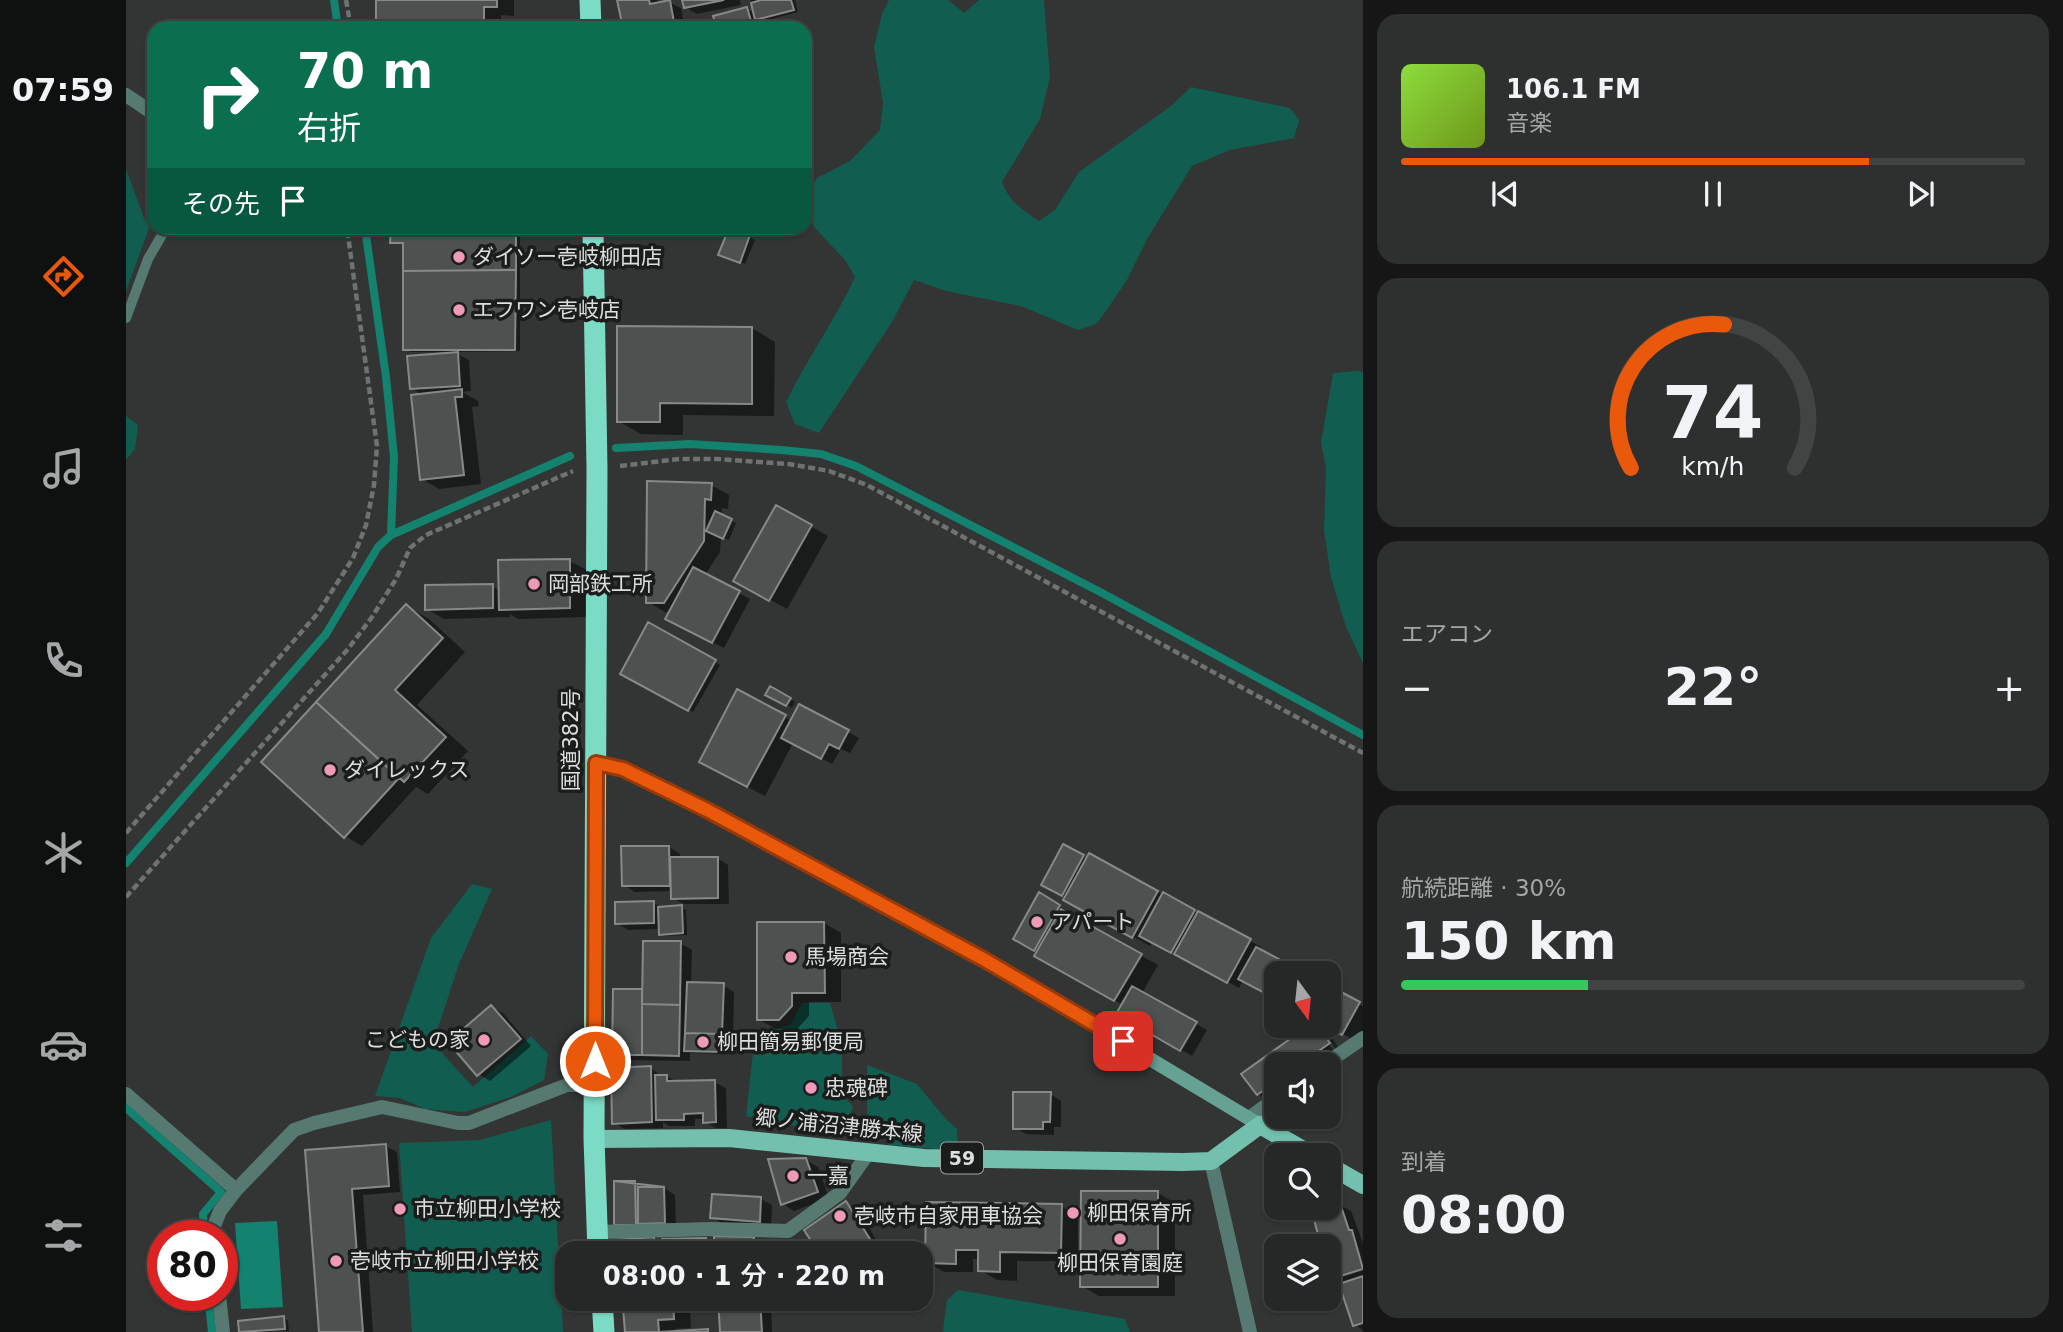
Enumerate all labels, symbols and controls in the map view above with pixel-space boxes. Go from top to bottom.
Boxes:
text: 70 m [297,43,433,100]
icon: right [182,49,273,140]
text: 07:59 [12,71,114,109]
text: 106.1 FM [1506,74,1641,104]
text: 右折 [297,109,361,147]
text: 音楽 [1506,110,1552,136]
icon: previous [1486,175,1524,213]
icon: pause [1694,175,1732,213]
icon: next [1902,175,1940,213]
icon: arrive [274,182,312,220]
text: その先 [182,189,260,219]
place label: ダイソー壱岐柳田店 [473,245,662,269]
marker: ダイソー壱岐柳田店 [451,249,467,265]
icon: directions [39,252,88,301]
place label: エフワン壱岐店 [473,298,620,322]
marker: エフワン壱岐店 [451,302,467,318]
text: 74 [1662,371,1764,456]
icon: music [39,444,88,493]
text: km/h [1681,452,1745,481]
place label: 岡部鉄工所 [548,572,653,596]
marker: 岡部鉄工所 [526,576,542,592]
text: エアコン [1401,621,1493,647]
icon: phone [39,636,88,685]
text: 22° [1664,657,1762,717]
text: − [1401,666,1433,710]
text: + [1993,666,2025,710]
street label: 国道382号 [559,688,583,792]
place label: ダイレックス [344,758,469,782]
marker: ダイレックス [322,762,338,778]
icon: climate [39,828,88,877]
text: 航続距離 · 30% [1401,875,1566,901]
place label: アパート [1051,910,1135,934]
text: 150 km [1401,911,1616,971]
marker: アパート [1029,914,1045,930]
place label: 馬場商会 [805,945,889,969]
marker: 馬場商会 [783,949,799,965]
north arrow [1264,961,1340,1038]
map controls [1264,961,1341,1311]
pin [1093,1011,1153,1071]
icon: car [39,1020,88,1069]
icon: arrive [1104,1022,1142,1060]
position arrow [558,1024,632,1098]
place label: こどもの家 [365,1028,470,1052]
place label: 柳田簡易郵便局 [717,1030,864,1054]
marker: こどもの家 [476,1032,492,1048]
marker: 柳田簡易郵便局 [695,1034,711,1050]
button: sound [1264,1052,1341,1129]
place label: 忠魂碑 [825,1076,888,1100]
marker: 忠魂碑 [803,1080,819,1096]
street label: 郷ノ浦沼津勝本線 [754,1105,924,1147]
road number: 59 [941,1142,983,1174]
button: search [1264,1143,1341,1220]
text: 到着 [1401,1149,1447,1175]
place label: 一嘉 [807,1164,849,1188]
marker: 一嘉 [785,1168,801,1184]
text: 08:00 [1401,1185,1567,1245]
place label: 市立柳田小学校 [414,1197,561,1221]
marker: 市立柳田小学校 [392,1201,408,1217]
place label: 柳田保育所 [1087,1201,1192,1225]
place label: 壱岐市自家用車協会 [854,1204,1043,1228]
marker: 柳田保育所 [1065,1205,1081,1221]
marker: 壱岐市自家用車協会 [832,1208,848,1224]
icon: filters [39,1211,88,1260]
speed limit sign: 80 [147,1220,238,1311]
marker: 柳田保育園庭 [1112,1231,1128,1247]
button: layers [1264,1234,1341,1311]
place label: 壱岐市立柳田小学校 [350,1249,539,1273]
place label: 柳田保育園庭 [1057,1251,1183,1275]
marker: 壱岐市立柳田小学校 [328,1253,344,1269]
text: 08:00 · 1 分 · 220 m [603,1261,885,1291]

